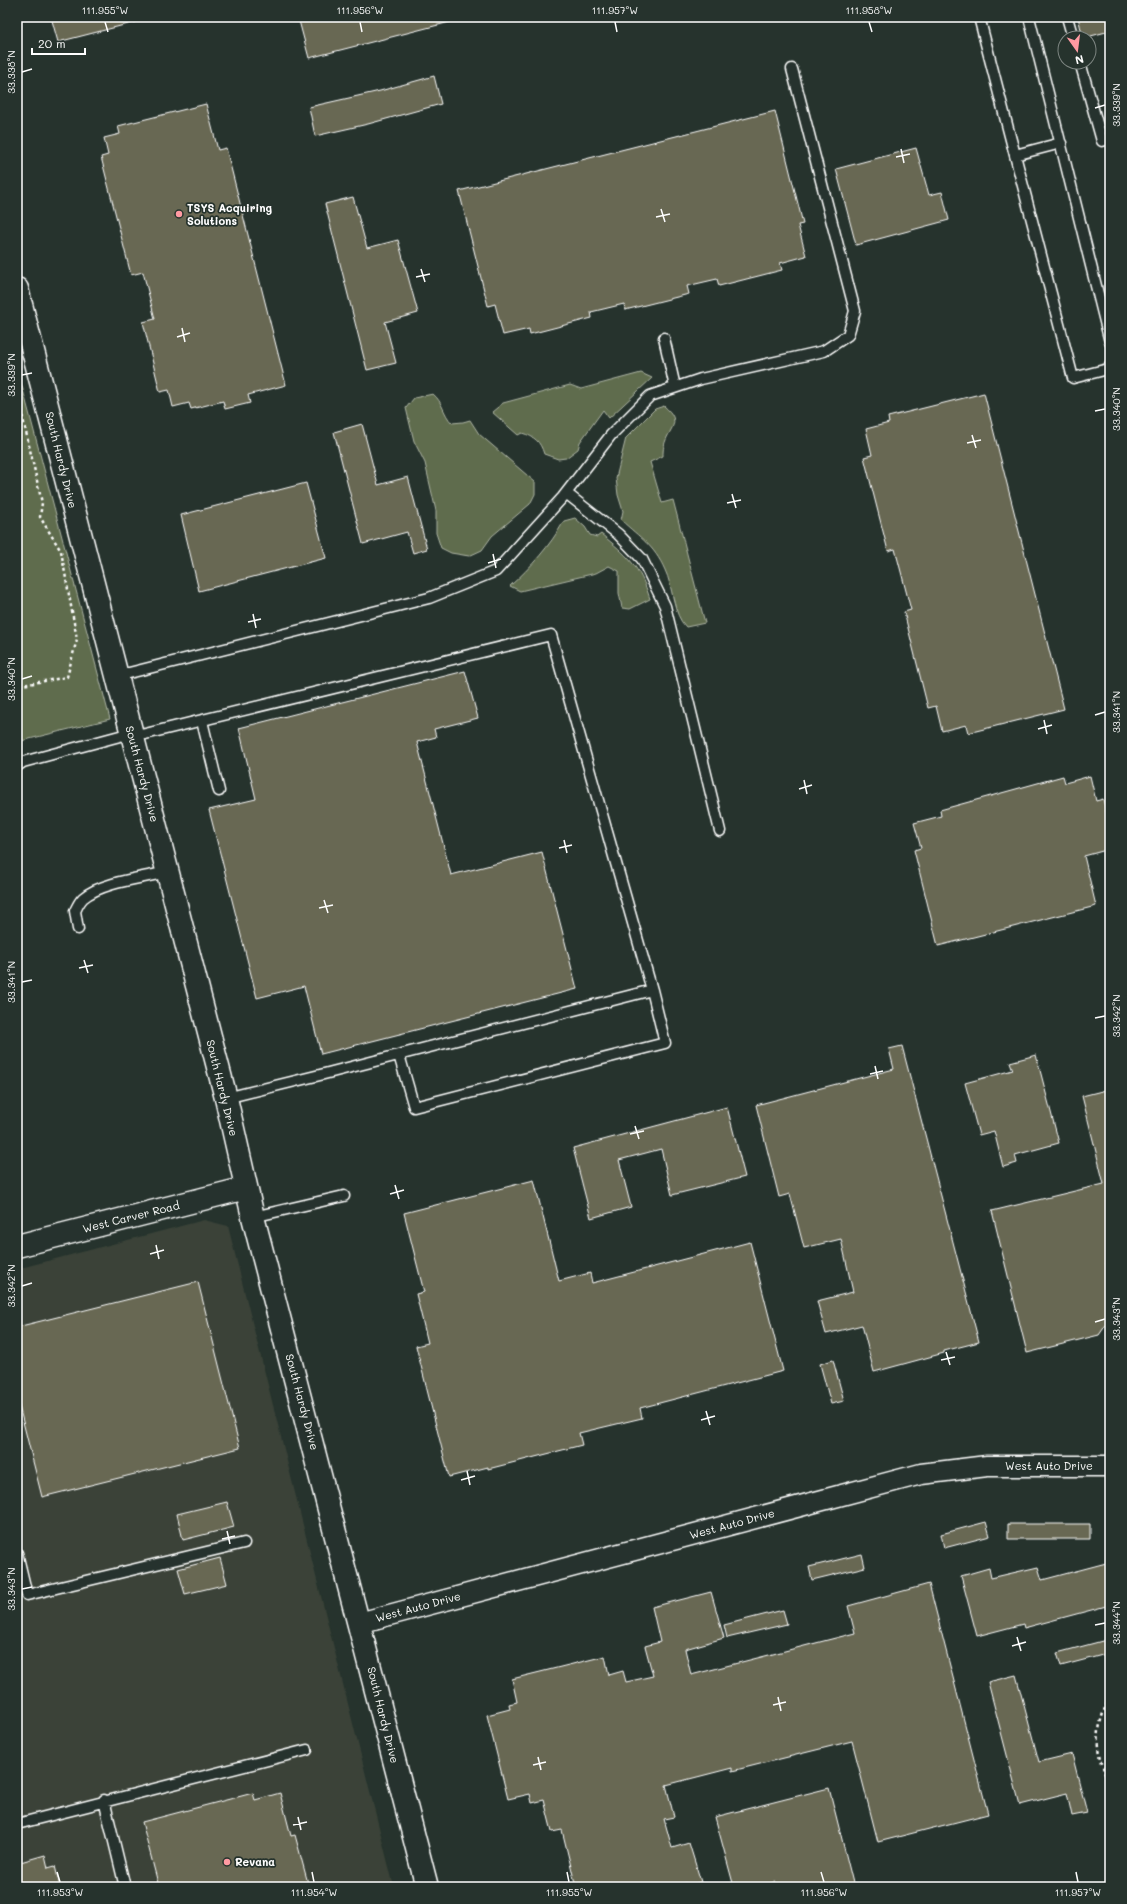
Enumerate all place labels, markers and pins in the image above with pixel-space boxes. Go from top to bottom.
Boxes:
place label: TSYS Acquiring Solutions [187,200,273,228]
marker: TSYS Acquiring Solutions [174,209,184,219]
place label: Revana [235,1854,275,1869]
marker: Revana [222,1857,232,1867]

